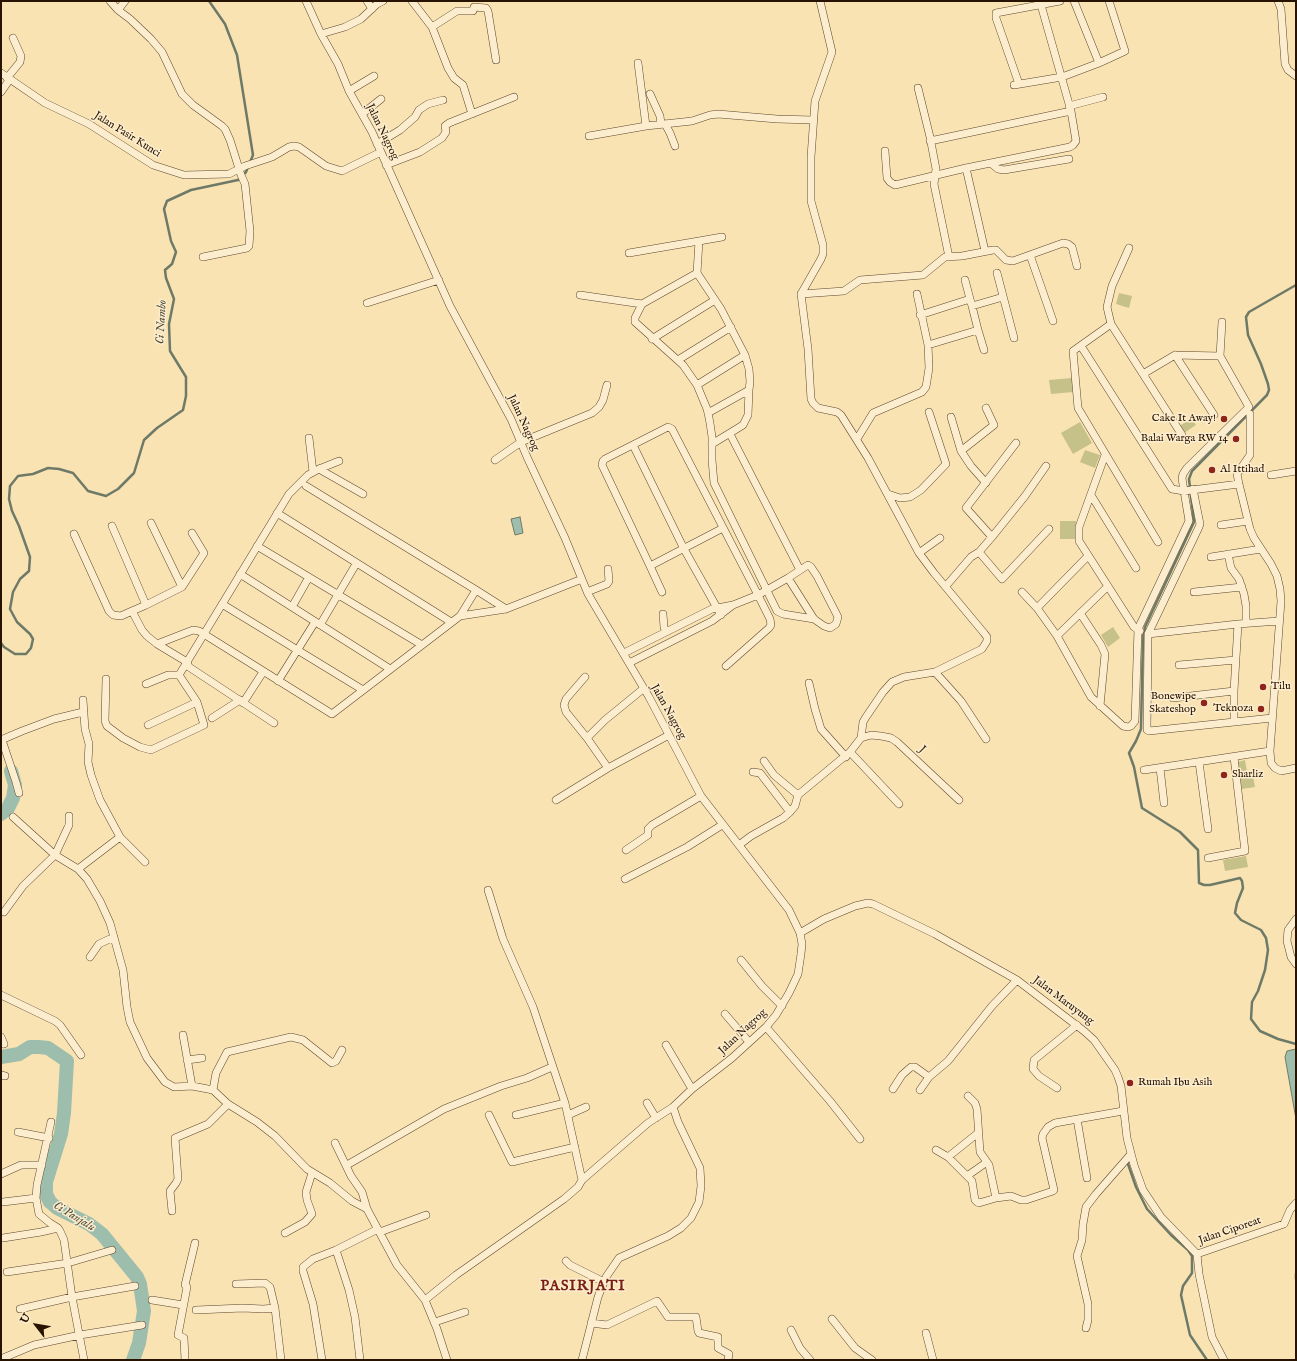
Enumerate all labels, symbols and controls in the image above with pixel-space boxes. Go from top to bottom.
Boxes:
street label: Jalan Nagrog [363,102,401,162]
street label: Jalan Pasir Kunci [91,109,163,161]
water label: Ci Nambo [154,300,170,344]
street label: Jalan Nagrog [504,393,542,453]
place label: Cake It Away! [1152,412,1216,426]
marker: Cake It Away! [1219,414,1229,424]
place label: Balai Warga RW 14 [1141,432,1228,446]
marker: Balai Warga RW 14 [1231,434,1241,444]
place label: Al Ittihad [1220,463,1264,477]
marker: Al Ittihad [1207,465,1217,475]
place label: Tilu [1271,680,1291,694]
street label: Jalan Nagrog [647,682,689,742]
marker: Tilu [1258,682,1268,692]
place label: Bonewipe Skateshop [1149,690,1196,716]
marker: Bonewipe Skateshop [1199,698,1209,708]
place label: Teknoza [1213,702,1253,716]
marker: Teknoza [1256,704,1266,714]
street label: J [916,744,928,756]
place label: Sharliz [1232,768,1263,782]
marker: Sharliz [1219,770,1229,780]
street label: Jalan Maruyung [1030,974,1096,1028]
street label: Jalan Nagrog [716,1006,770,1058]
place label: Rumah Ibu Asih [1138,1076,1212,1090]
marker: Rumah Ibu Asih [1125,1078,1135,1088]
water label: Ci Panjalu [51,1199,97,1235]
street label: Jalan Ciporeat [1197,1214,1263,1248]
district label: PASIRJATI [540,1278,626,1296]
north arrow [16,1305,56,1345]
text: U [17,1311,34,1326]

